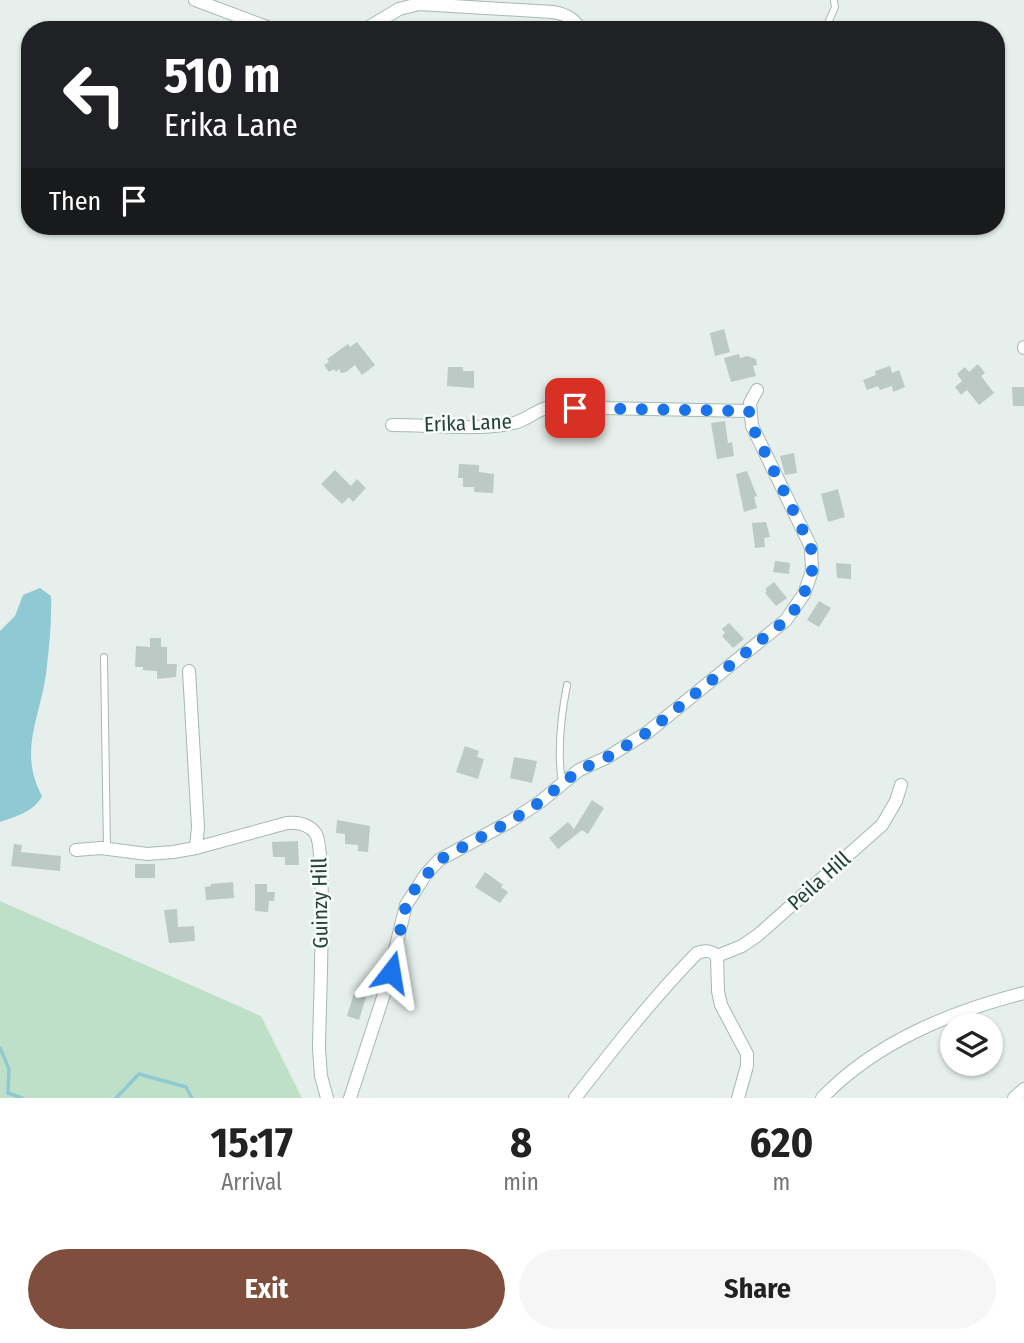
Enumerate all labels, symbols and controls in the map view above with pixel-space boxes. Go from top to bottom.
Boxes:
text: 510 m [164,46,280,105]
icon: left [49,49,140,140]
text: Erika Lane [164,106,298,144]
icon: arrive [115,182,153,220]
text: Then [49,186,101,217]
pin [545,378,605,438]
icon: arrive [556,389,594,427]
street label: Erika Lane [424,408,512,438]
street label: Peila Hill [782,846,856,916]
street label: Guinzy Hill [306,857,334,949]
position arrow [354,935,428,1009]
map controls [940,1013,1003,1076]
button: layers [940,1013,1003,1076]
text: 15:17 [211,1118,293,1168]
text: 8 [510,1118,532,1168]
text: 620 [749,1118,813,1168]
text: Arrival [221,1168,282,1196]
text: min [503,1168,539,1196]
text: m [773,1168,790,1196]
button: Exit [28,1249,505,1329]
button: Share [519,1249,996,1329]

